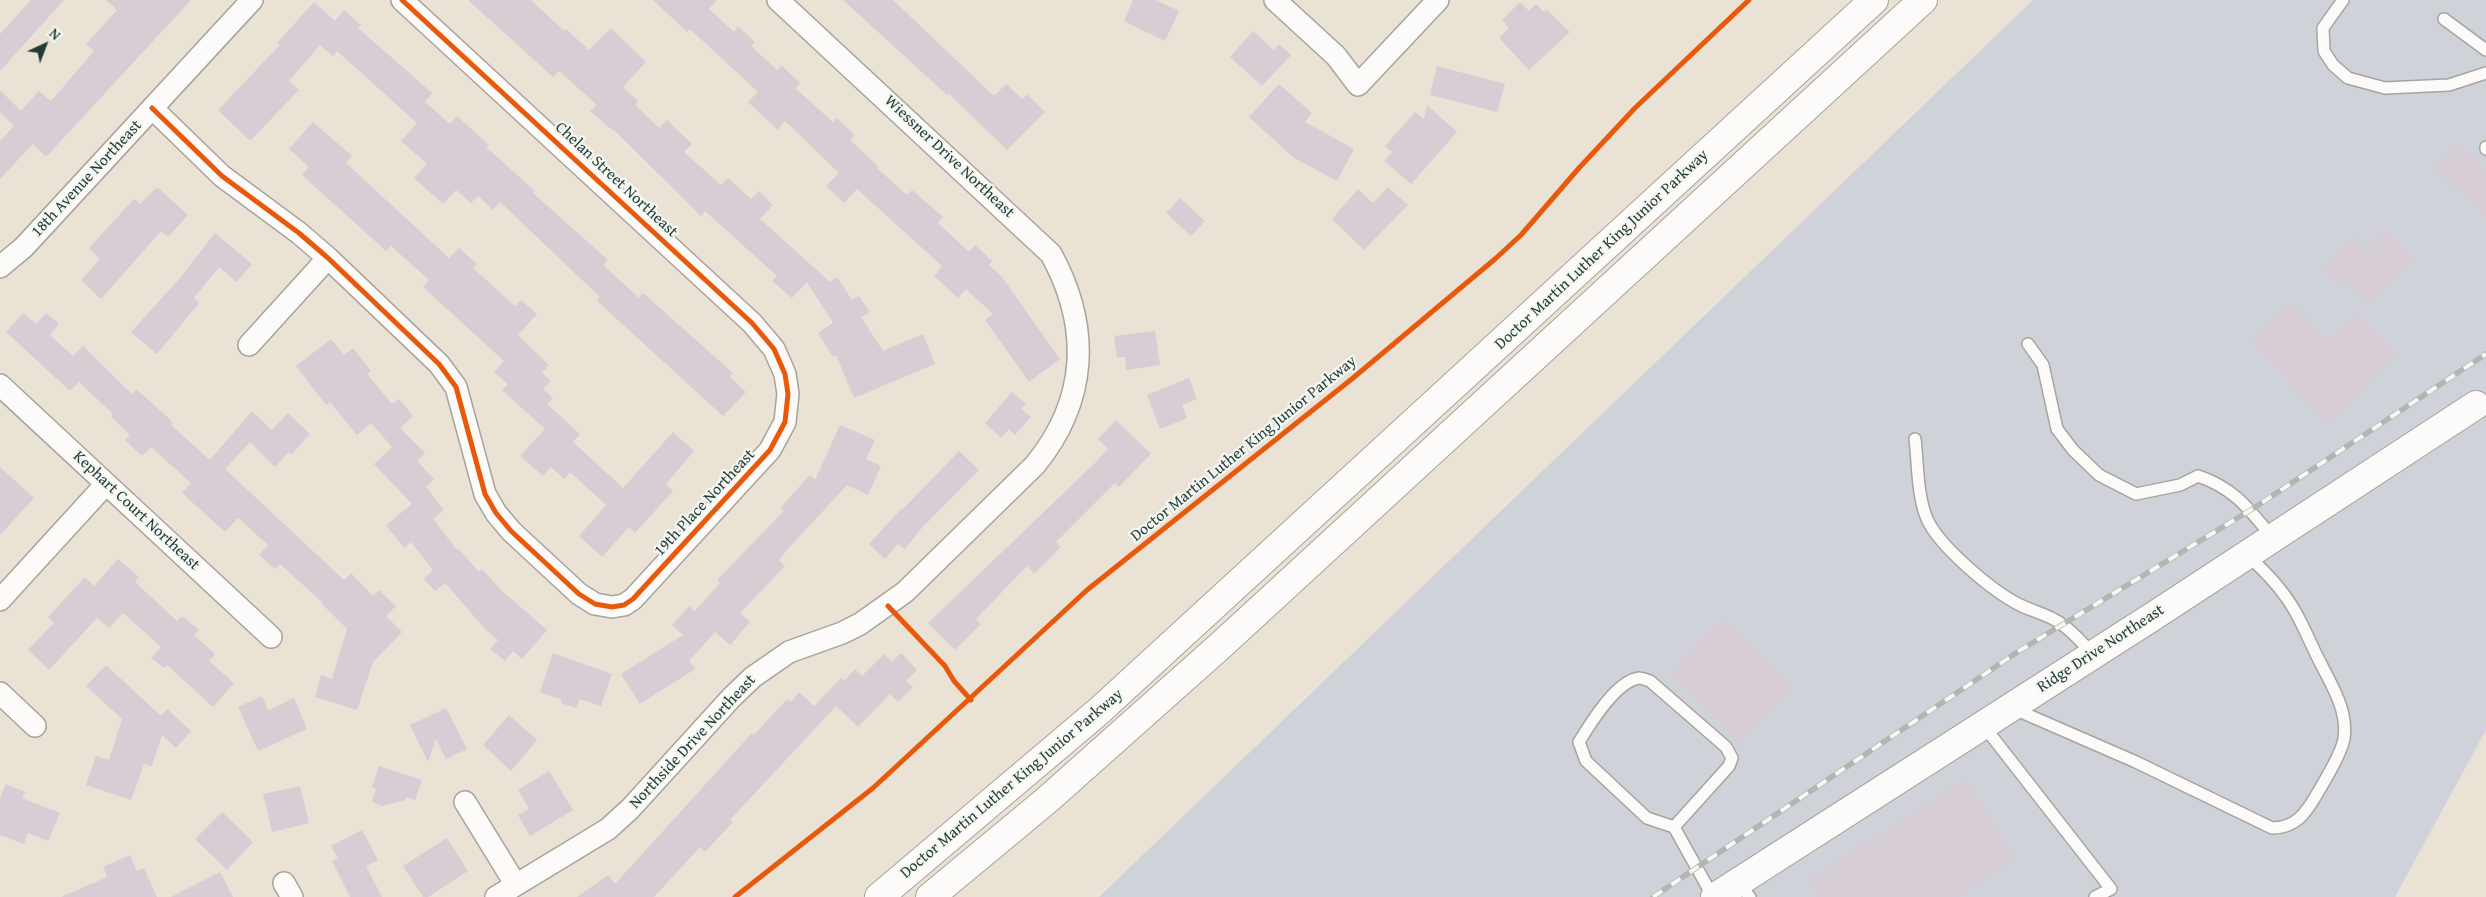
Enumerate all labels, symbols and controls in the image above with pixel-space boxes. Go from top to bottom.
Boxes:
north arrow [20,20,70,70]
text: N [45,24,65,45]
street label: Wiessner Drive Northeast [880,92,1018,222]
street label: 18th Avenue Northeast [28,116,146,242]
street label: Chelan Street Northeast [551,118,681,242]
street label: Doctor Martin Luther King Junior Parkway [1491,146,1713,354]
street label: Doctor Martin Luther King Junior Parkway [1127,352,1361,546]
street label: 19th Place Northeast [650,446,760,560]
street label: Kephart Court Northeast [69,447,203,575]
street label: Ridge Drive Northeast [2034,601,2168,697]
street label: Northside Drive Northeast [626,671,760,813]
street label: Doctor Martin Luther King Junior Parkway [897,685,1127,883]

